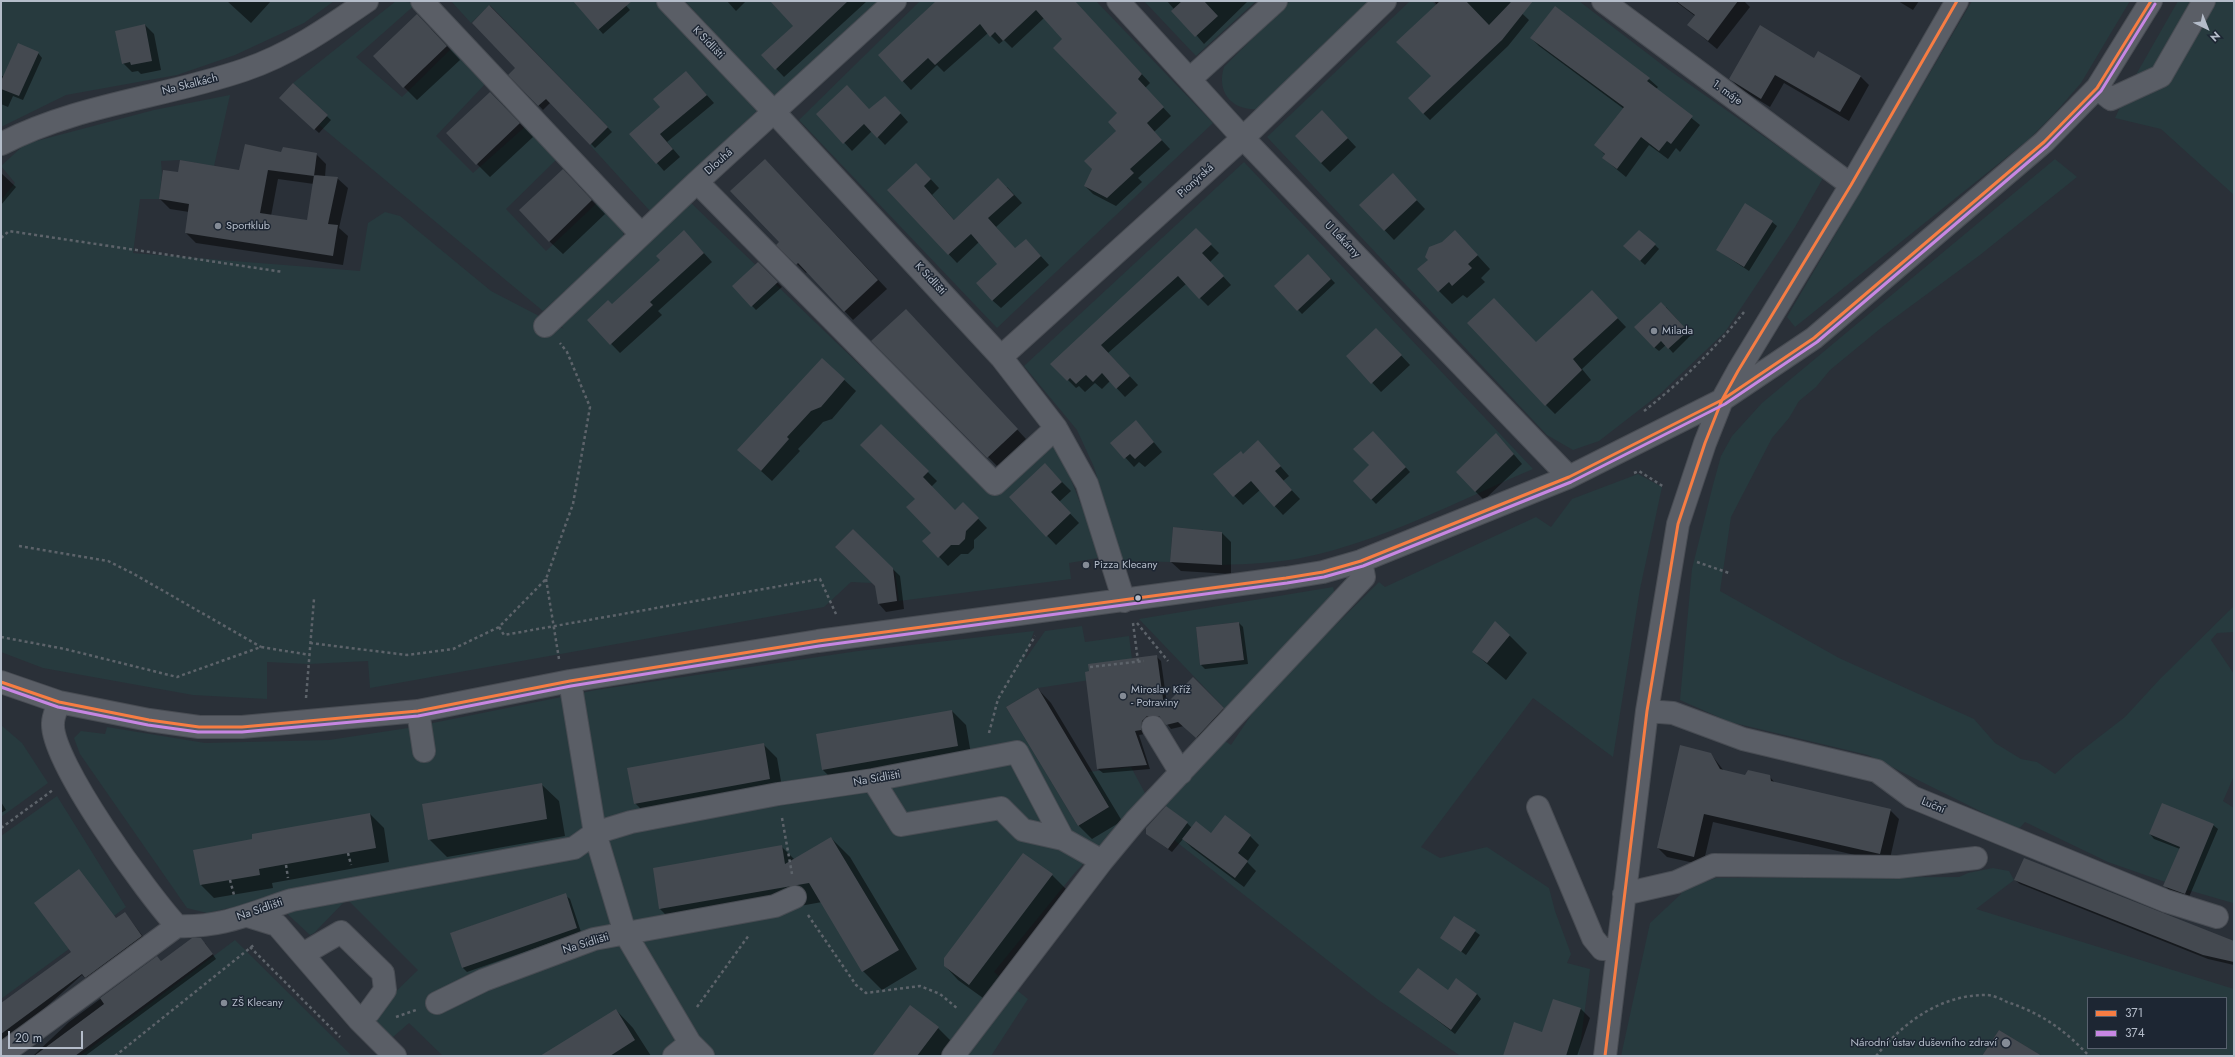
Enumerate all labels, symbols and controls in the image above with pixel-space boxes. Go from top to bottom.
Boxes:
north arrow [2187,8,2227,48]
street label: K Sídlišti [689,24,727,62]
text: N [2207,28,2224,46]
street label: Na Skalkách [161,72,219,98]
street label: 1. máje [1709,78,1745,108]
street label: Dlouhá [702,146,736,178]
street label: Pionýrská [1175,161,1217,201]
place label: Sportklub [226,219,270,233]
street label: U Lékárny [1322,219,1362,261]
marker: Sportklub [213,221,223,231]
street label: K Sídlišti [912,260,948,298]
place label: Milada [1662,324,1693,338]
marker: Milada [1649,326,1659,336]
place label: Pizza Klecany [1094,558,1157,572]
marker: Pizza Klecany [1081,560,1091,570]
unlabelled marker [1133,593,1143,603]
place label: Miroslav Kříž - Potraviny [1131,683,1191,709]
marker: Miroslav Kříž - Potraviny [1118,691,1128,701]
street label: Na Sídlišti [852,768,902,790]
street label: Luční [1919,795,1947,817]
street label: Na Sídlišti [235,896,285,924]
street label: Na Sídlišti [561,931,611,957]
place label: ZŠ Klecany [232,996,283,1010]
legend [2087,997,2227,1049]
marker: ZŠ Klecany [219,998,229,1008]
text: 371 [2125,1004,2143,1022]
scale bar [10,1023,85,1049]
text: 374 [2125,1024,2145,1042]
text: 20 m [15,1029,42,1047]
place label: Národní ústav duševního zdraví [1851,1036,1997,1050]
marker: Národní ústav duševního zdraví [2000,1037,2012,1049]

